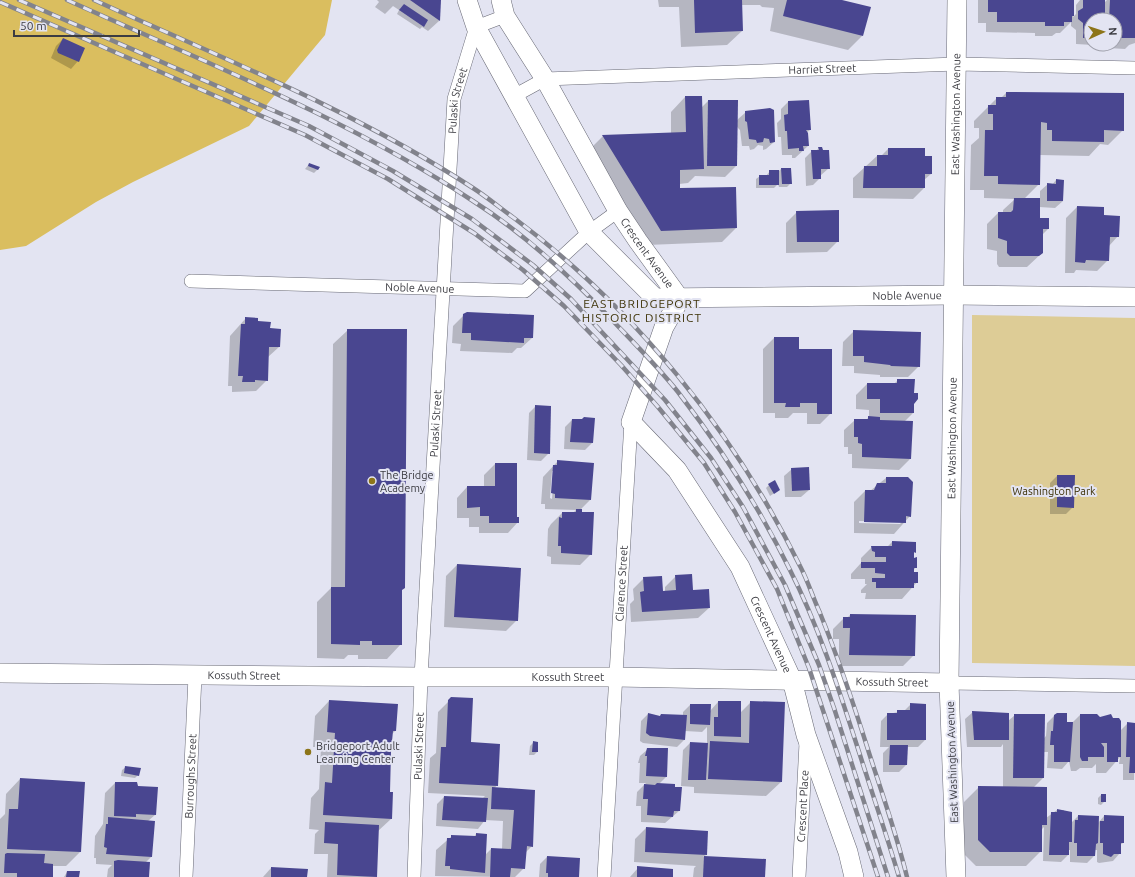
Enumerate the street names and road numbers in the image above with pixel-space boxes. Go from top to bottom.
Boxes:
street label: East Washington Avenue [949,53,962,175]
street label: Harriet Street [788,62,857,76]
street label: Pulaski Street [446,65,470,134]
street label: Crescent Avenue [618,216,676,290]
street label: Noble Avenue [385,281,455,295]
street label: Noble Avenue [872,289,942,302]
street label: East Washington Avenue [945,377,959,499]
street label: Pulaski Street [428,389,443,458]
street label: Clarence Street [613,544,630,622]
street label: Crescent Avenue [748,594,794,675]
street label: Kossuth Street [208,669,281,682]
street label: Kossuth Street [532,671,605,683]
street label: Kossuth Street [855,675,929,689]
street label: East Washington Avenue [944,701,960,823]
street label: Pulaski Street [411,711,426,780]
street label: Burroughs Street [183,733,198,819]
street label: Crescent Place [795,770,811,843]

